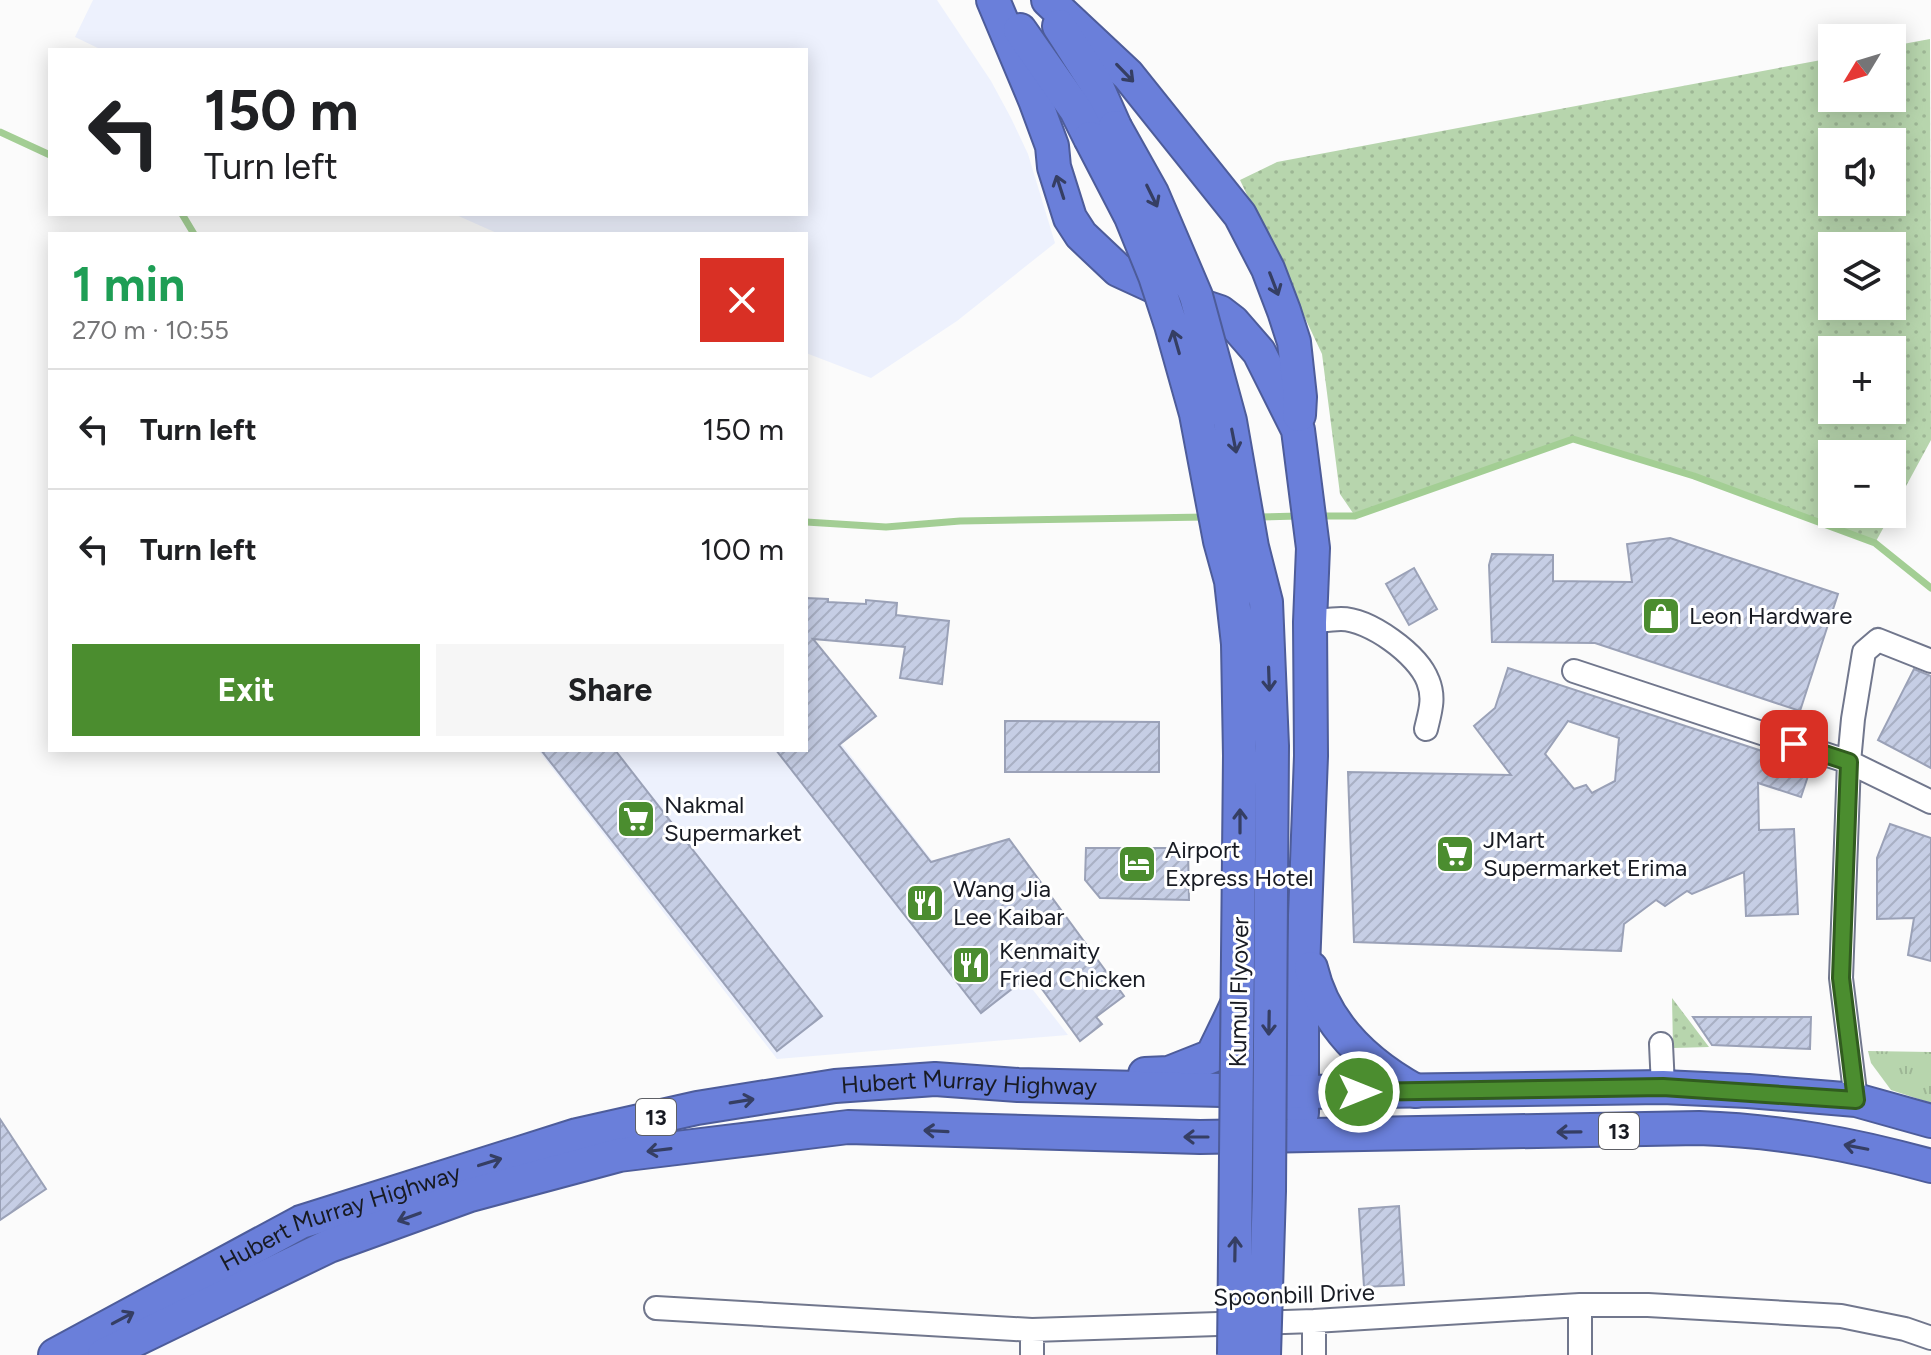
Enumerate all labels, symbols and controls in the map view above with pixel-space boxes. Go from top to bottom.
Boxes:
north arrow [1818,24,1906,112]
map controls [1818,24,1906,528]
one-way arrow [1115,63,1134,82]
text: 150 m [204,77,359,144]
icon: left [72,80,176,184]
button: sound [1818,128,1906,216]
text: Turn left [204,145,338,188]
one-way arrow [1052,174,1067,199]
one-way arrow [1145,183,1161,207]
button: layers [1818,232,1906,320]
text: 1 min [72,255,185,313]
button: close [700,258,784,342]
one-way arrow [1268,271,1282,296]
text: 270 m · 10:55 [72,314,229,346]
one-way arrow [1168,330,1182,355]
button: + [1818,336,1906,424]
icon: left [72,407,116,451]
text: Turn left [140,411,257,448]
text: 150 m [702,411,784,448]
one-way arrow [1227,428,1242,454]
button: − [1818,440,1906,528]
icon: left [72,527,116,571]
text: Turn left [140,531,257,568]
text: 100 m [700,531,784,568]
shop icon: Leon Hardware [1640,595,1682,637]
place label: Leon Hardware [1689,601,1852,630]
button: Exit [72,644,420,736]
button: Share [436,644,784,736]
one-way arrow [1262,666,1277,692]
pin [1760,710,1828,778]
icon: arrive [1772,722,1816,766]
place label: Nakmal Supermarket [664,790,802,847]
supermarket icon: Nakmal Supermarket [615,798,657,840]
one-way arrow [1232,808,1248,835]
place label: JMart Supermarket Erima [1483,825,1687,882]
supermarket icon: JMart Supermarket Erima [1434,833,1476,875]
place label: Airport Express Hotel [1165,835,1314,892]
hotel icon: Airport Express Hotel [1116,843,1158,885]
place label: Wang Jia Lee Kaibar [953,874,1064,931]
restaurant icon: Wang Jia Lee Kaibar [904,882,946,924]
street label: Kumul Flyover [1223,916,1254,1068]
place label: Kenmaity Fried Chicken [999,936,1146,993]
restaurant icon: Kenmaity Fried Chicken [950,944,992,986]
one-way arrow [1262,1009,1277,1036]
position arrow [1317,1050,1401,1134]
street label: Hubert Murray Highway [840,1063,1098,1101]
one-way arrow [729,1093,754,1108]
road number: 13 [636,1099,676,1135]
road number: 13 [1599,1113,1639,1149]
one-way arrow [923,1123,950,1138]
one-way arrow [1556,1124,1583,1139]
one-way arrow [1183,1129,1210,1145]
one-way arrow [1843,1138,1869,1153]
one-way arrow [647,1143,672,1158]
one-way arrow [476,1154,502,1169]
street label: Hubert Murray Highway [215,1157,464,1277]
one-way arrow [397,1211,422,1225]
one-way arrow [1227,1236,1243,1263]
street label: Spoonbill Drive [1213,1277,1375,1312]
one-way arrow [111,1310,135,1325]

